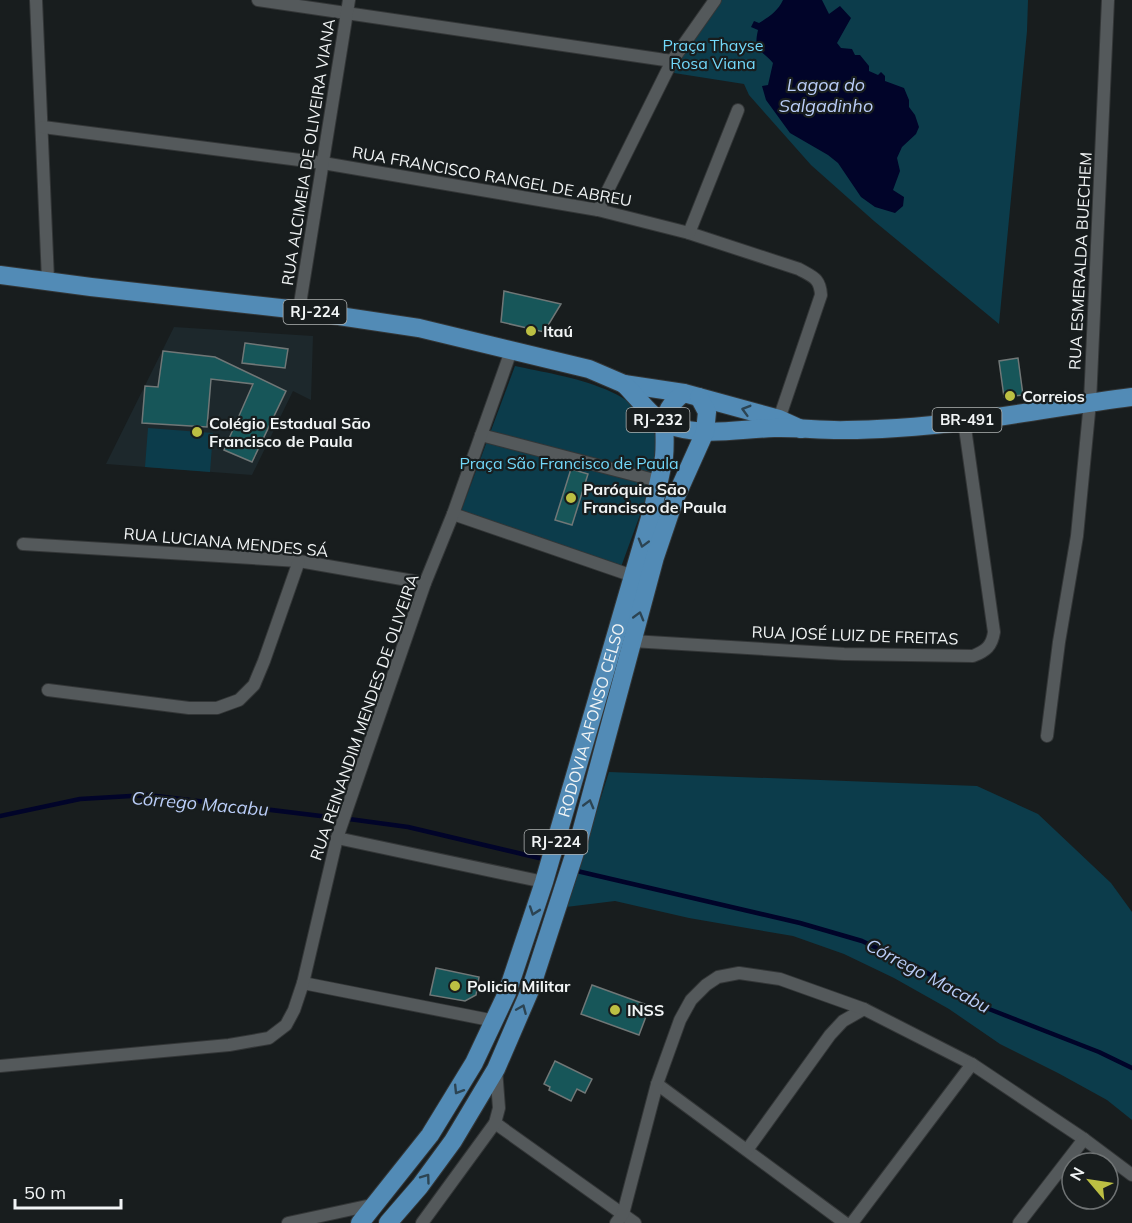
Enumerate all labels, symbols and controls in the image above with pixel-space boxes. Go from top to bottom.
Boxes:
street label: RUA ALCIMEIA DE OLIVEIRA VIANA [277,17,339,287]
park label: Praça Thayse Rosa Viana [663,35,763,73]
water label: Lagoa do Salgadinho [779,73,873,117]
street label: RUA FRANCISCO RANGEL DE ABREU [351,142,633,210]
street label: RUA ESMERALDA BUECHEM [1064,151,1096,371]
road number: RJ-224 [284,300,346,324]
place label: Itaú [543,321,573,341]
marker: Itaú [524,324,538,338]
place label: Correios [1022,386,1085,406]
marker: Correios [1003,389,1017,403]
one-way arrow [741,404,751,417]
road number: RJ-232 [626,408,690,432]
road number: BR-491 [932,408,1002,432]
place label: Colégio Estadual São Francisco de Paula [209,413,371,451]
marker: Colégio Estadual São Francisco de Paula [190,425,204,439]
park label: Praça São Francisco de Paula [459,453,679,473]
place label: Paróquia São Francisco de Paula [583,479,727,517]
marker: Paróquia São Francisco de Paula [564,491,578,505]
street label: RUA LUCIANA MENDES SÁ [123,523,329,561]
one-way arrow [637,538,650,548]
street label: RUA REINANDIM MENDES DE OLIVEIRA [305,571,423,863]
one-way arrow [632,611,644,621]
street label: RODOVIA AFONSO CELSO [553,621,629,819]
street label: RUA JOSÉ LUIZ DE FREITAS [751,621,959,649]
water label: Córrego Macabu [130,786,270,821]
one-way arrow [582,799,594,810]
road number: RJ-224 [524,830,588,854]
one-way arrow [529,905,542,916]
water label: Córrego Macabu [862,933,994,1018]
place label: Policia Militar [467,976,571,996]
marker: Policia Militar [448,979,462,993]
place label: INSS [627,1000,664,1020]
marker: INSS [608,1003,622,1017]
one-way arrow [515,1005,527,1016]
one-way arrow [453,1084,465,1094]
north arrow [1060,1151,1120,1211]
text: N [1065,1164,1089,1184]
scale bar [15,1172,122,1210]
one-way arrow [419,1173,430,1184]
text: 50 m [24,1181,66,1204]

